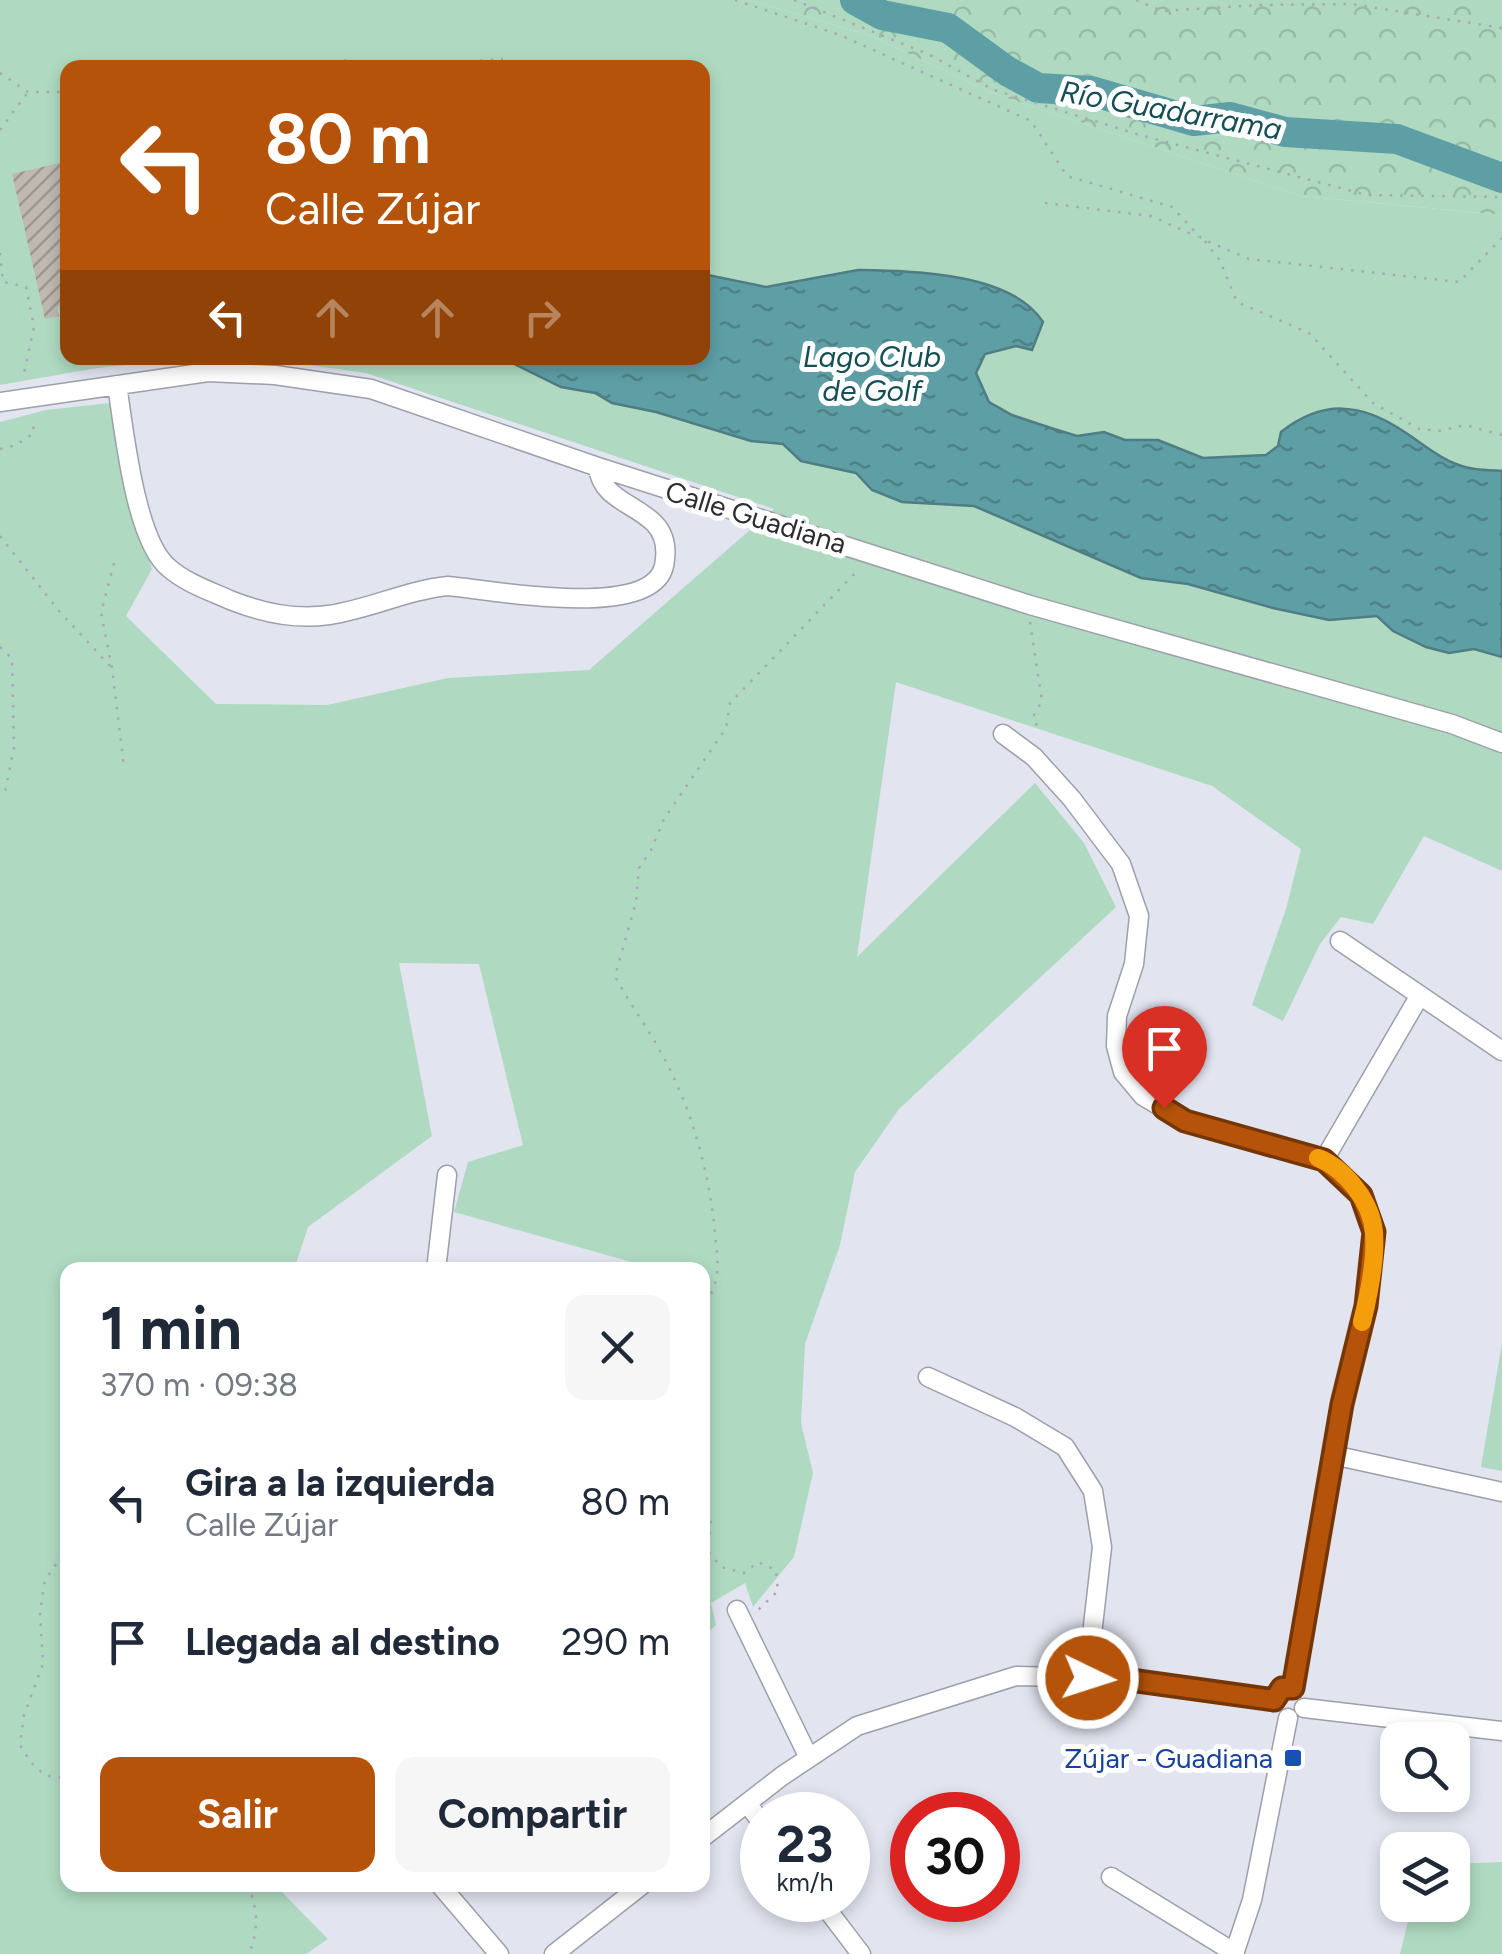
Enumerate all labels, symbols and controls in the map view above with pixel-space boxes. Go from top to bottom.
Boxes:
water label: Río Guadarrama [1057,72,1285,148]
text: 80 m [265,96,431,181]
icon: left [100,100,230,230]
text: Calle Zújar [265,181,480,235]
icon: left [200,290,255,345]
icon: ahead [305,290,360,345]
icon: ahead [410,290,465,345]
icon: right [515,290,570,345]
water label: Lago Club de Golf [803,338,941,409]
street label: Calle Guadiana [661,473,851,561]
pin [1122,1006,1207,1109]
icon: arrive [1137,1021,1192,1076]
text: 1 min [100,1292,242,1364]
button: close [565,1295,670,1400]
text: 370 m · 09:38 [100,1366,298,1404]
text: Gira a la izquierda [185,1460,495,1506]
icon: left [100,1475,155,1530]
text: 80 m [581,1479,670,1525]
text: Calle Zújar [185,1506,338,1544]
icon: arrive [100,1615,155,1670]
text: Llegada al destino [185,1619,500,1665]
text: 290 m [561,1619,670,1665]
position arrow [1036,1626,1140,1730]
map controls [1380,1722,1470,1922]
button: search [1380,1722,1470,1812]
place label: Zújar - Guadiana [1064,1741,1273,1775]
marker: Zújar - Guadiana [1282,1747,1304,1769]
button: Salir [100,1757,375,1872]
button: Compartir [395,1757,670,1872]
speed limit sign: 30 [890,1792,1020,1922]
text: 23 [777,1814,833,1875]
button: layers [1380,1832,1470,1922]
text: km/h [776,1867,834,1897]

